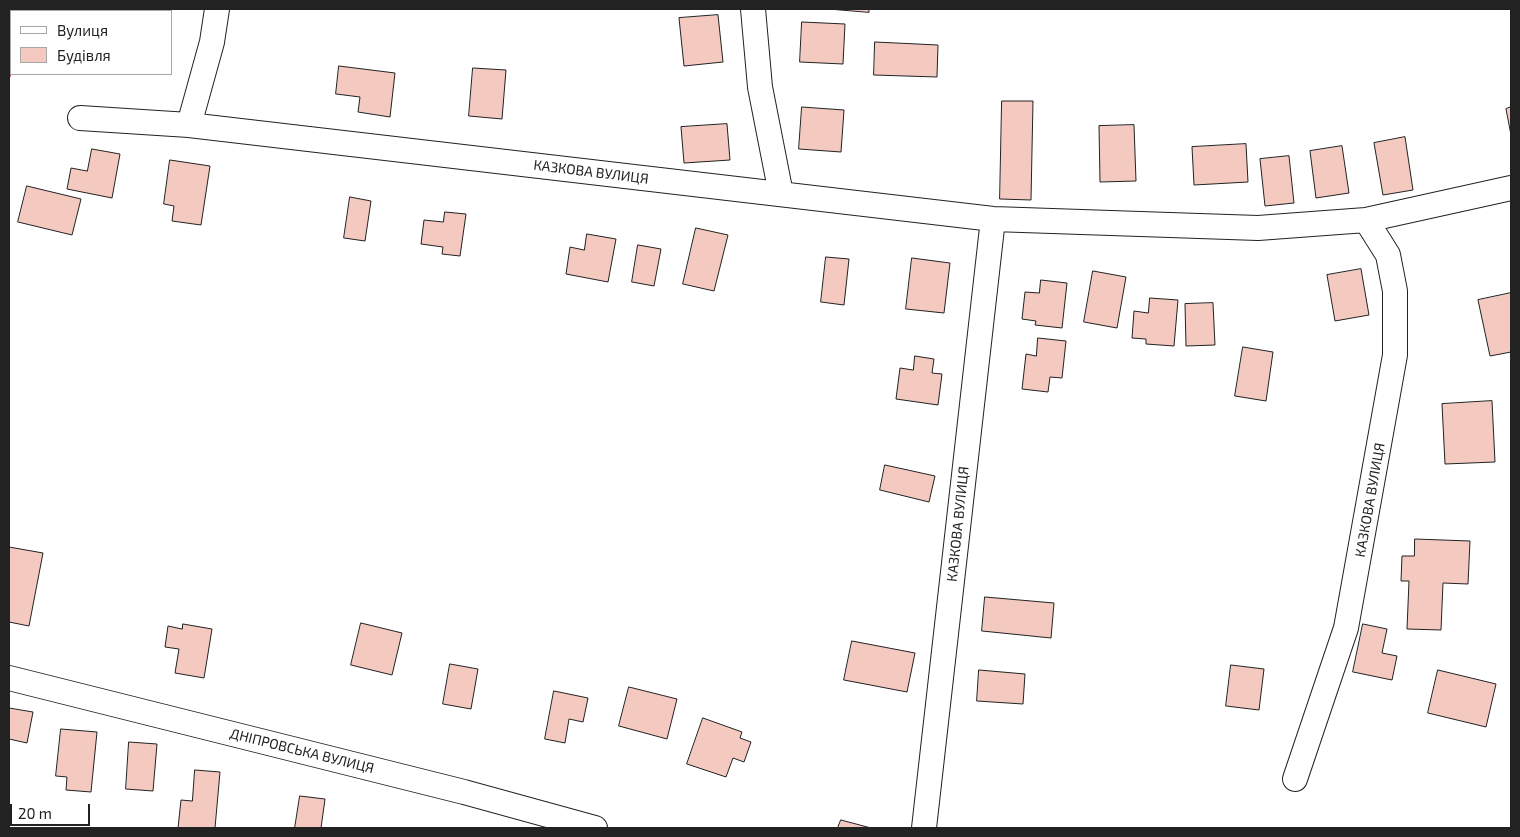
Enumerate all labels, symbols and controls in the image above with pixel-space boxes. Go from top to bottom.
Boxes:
legend [10,10,172,75]
text: Вулиця [57,21,108,39]
text: Будівля [57,46,111,64]
street label: КАЗКОВА ВУЛИЦЯ [532,157,650,187]
street label: КАЗКОВА ВУЛИЦЯ [1352,441,1388,559]
street label: КАЗКОВА ВУЛИЦЯ [944,465,972,583]
street label: ДНІПРОВСЬКА ВУЛИЦЯ [228,725,376,777]
scale bar [12,794,92,826]
text: 20 m [18,804,52,822]

